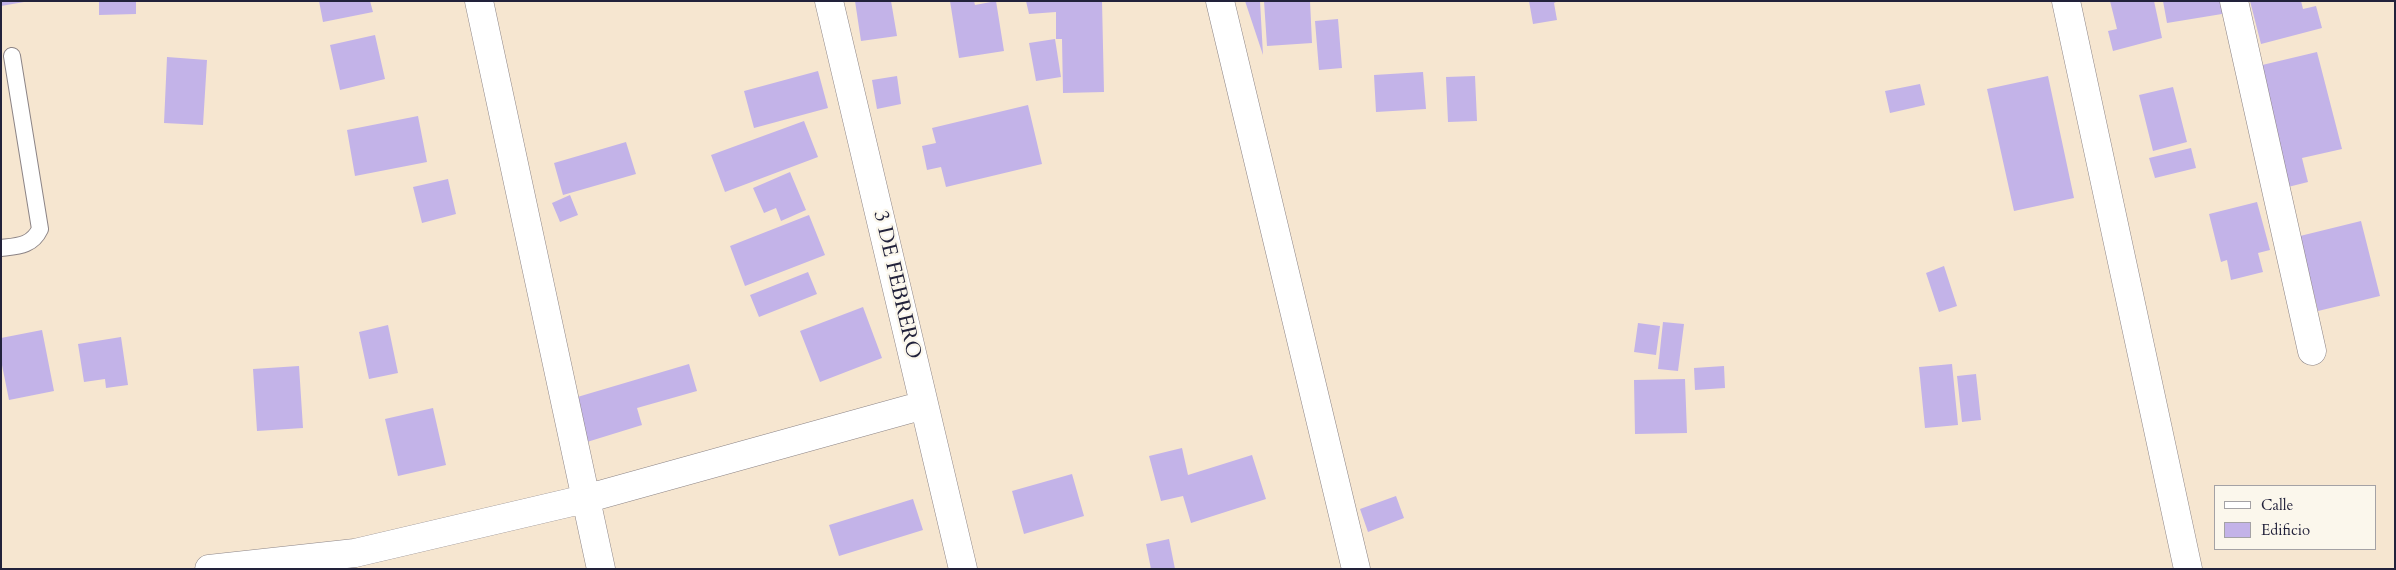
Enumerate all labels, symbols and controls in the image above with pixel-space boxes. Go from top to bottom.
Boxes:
street label: 3 DE FEBRERO [867,208,925,362]
legend [2214,485,2376,550]
text: Calle [2261,495,2293,515]
text: Edificio [2261,520,2310,540]

